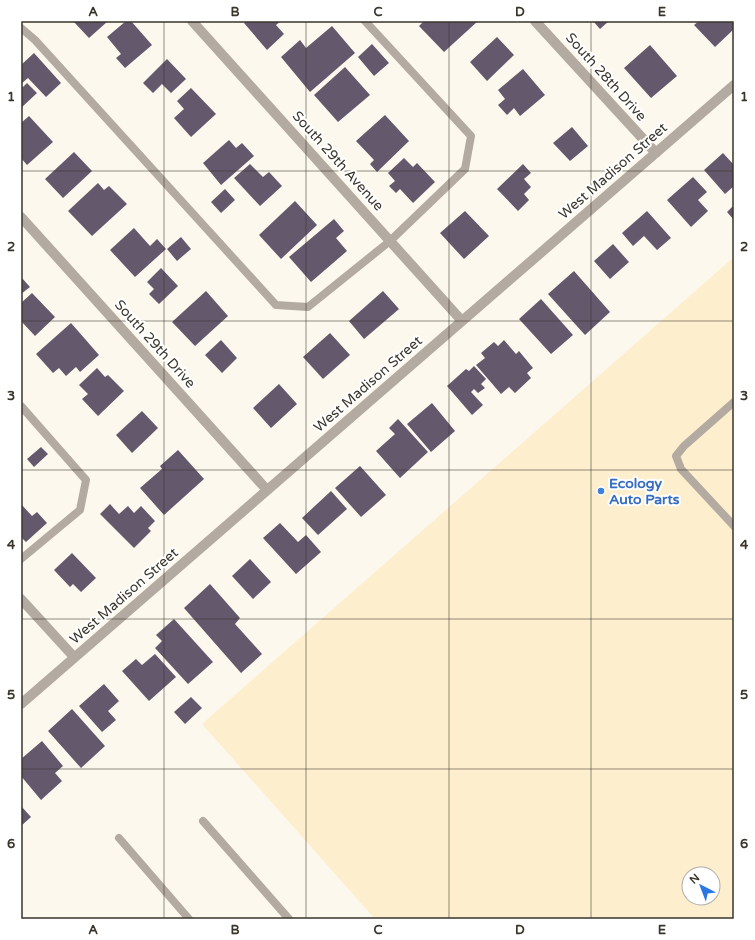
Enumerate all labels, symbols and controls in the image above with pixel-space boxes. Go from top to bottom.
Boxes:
text: A [88,4,98,20]
text: B [230,4,240,20]
text: C [373,4,383,20]
text: D [515,4,525,20]
text: E [658,4,666,20]
street label: South 28th Drive [562,29,650,125]
text: 1 [7,89,15,105]
text: 1 [740,89,748,105]
street label: South 29th Avenue [289,108,387,214]
street label: West Madison Street [555,119,671,223]
text: 2 [7,239,15,255]
text: 2 [740,239,748,255]
street label: South 29th Drive [111,296,199,392]
street label: West Madison Street [310,332,426,436]
text: 3 [7,388,15,404]
text: 3 [740,388,748,404]
place label: Ecology Auto Parts [609,475,680,508]
marker: Ecology Auto Parts [596,486,606,496]
text: 4 [7,537,16,553]
text: 4 [740,537,749,553]
street label: West Madison Street [66,544,182,648]
text: 5 [7,687,15,703]
text: 5 [740,687,748,703]
text: 6 [7,836,15,852]
text: 6 [740,836,748,852]
north arrow [681,866,721,906]
text: N [687,871,702,887]
text: A [88,922,98,938]
text: B [230,922,240,938]
text: C [373,922,383,938]
text: D [515,922,525,938]
text: E [658,922,666,938]

